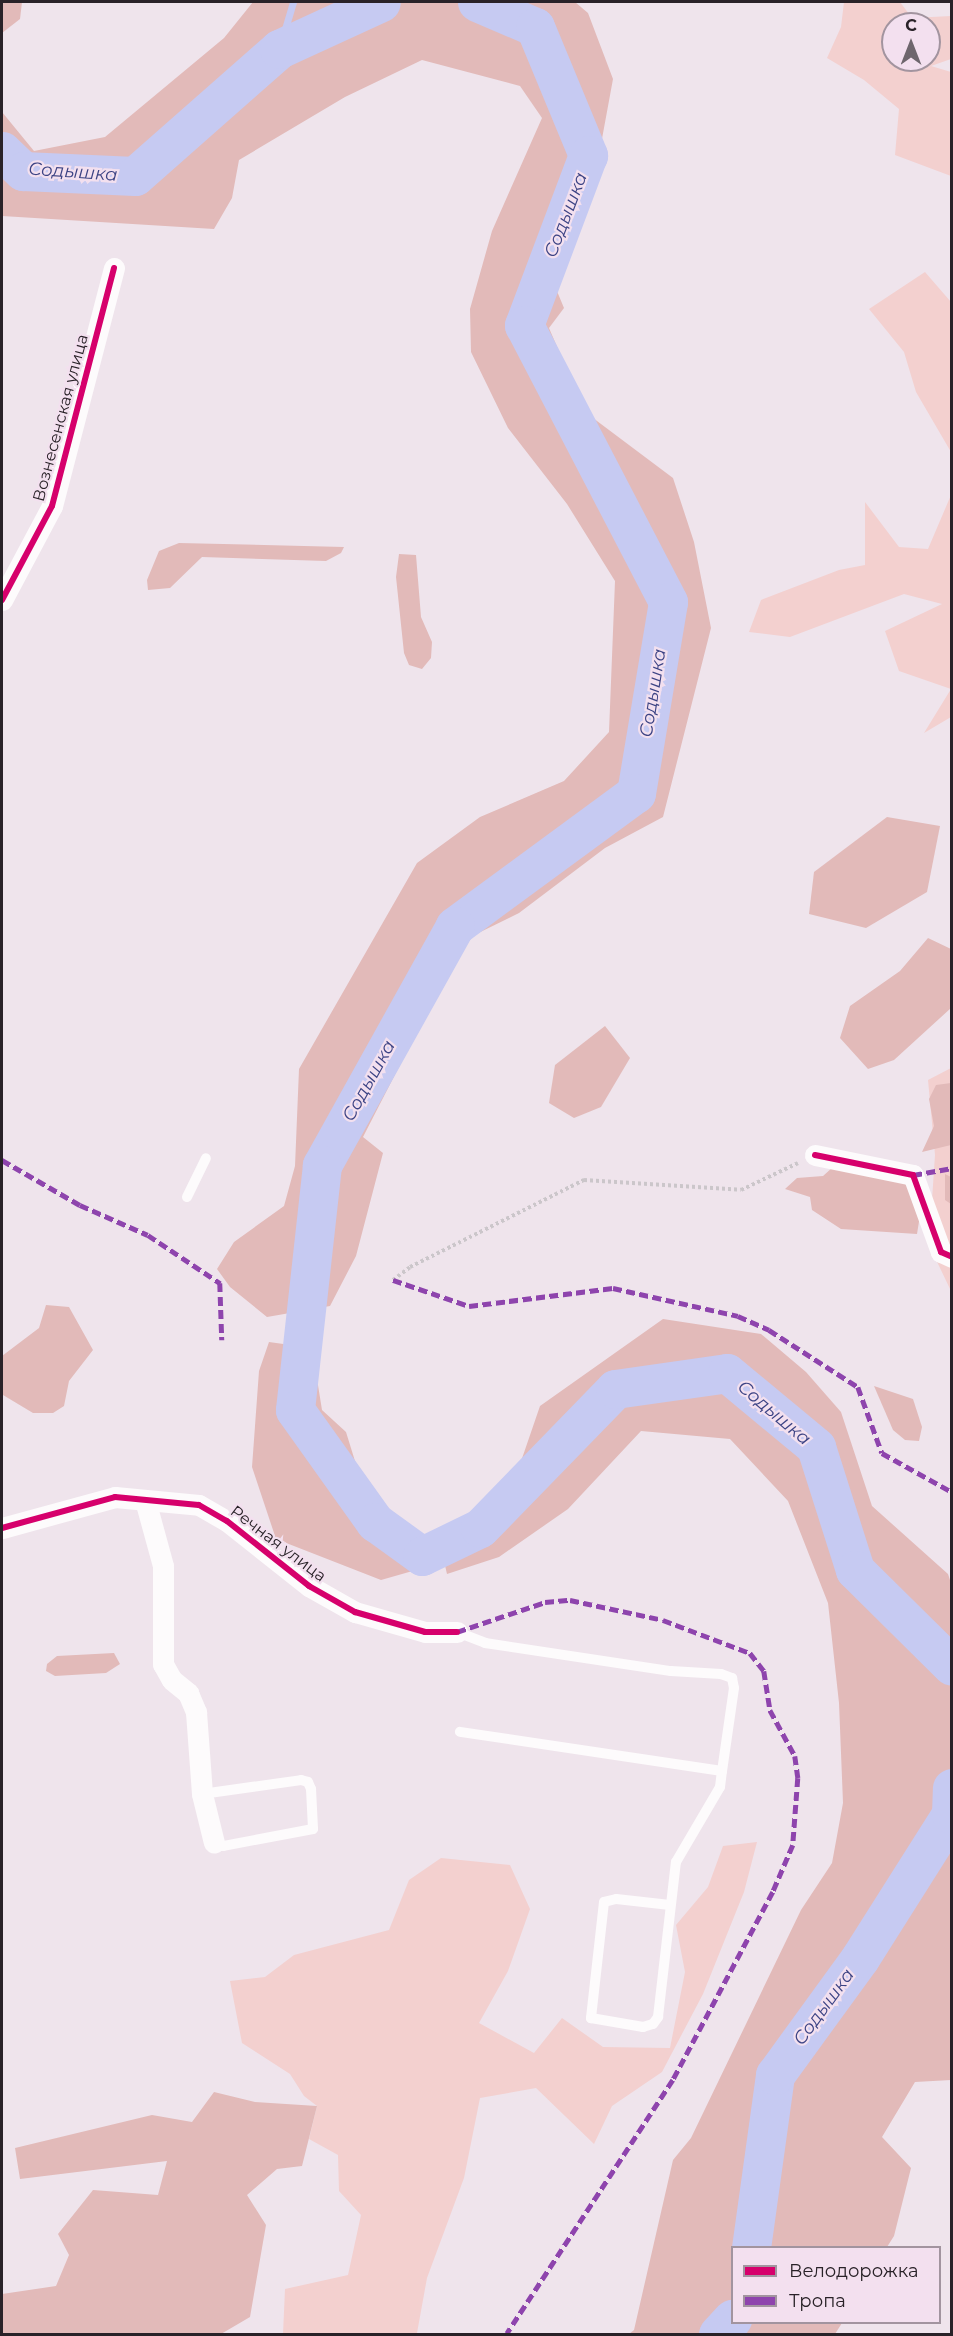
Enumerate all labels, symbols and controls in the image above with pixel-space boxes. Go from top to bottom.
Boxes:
north arrow [881,12,941,72]
text: С [905,16,917,35]
water label: Содышка [28,158,118,186]
water label: Содышка [540,169,592,261]
street label: Вознесенская улица [29,332,93,504]
water label: Содышка [635,647,671,739]
water label: Содышка [338,1037,400,1125]
water label: Содышка [733,1376,815,1450]
street label: Речная улица [226,1502,330,1586]
water label: Содышка [789,1965,859,2049]
legend [731,2246,941,2324]
text: Велодорожка [789,2260,918,2282]
text: Тропа [789,2290,846,2312]

